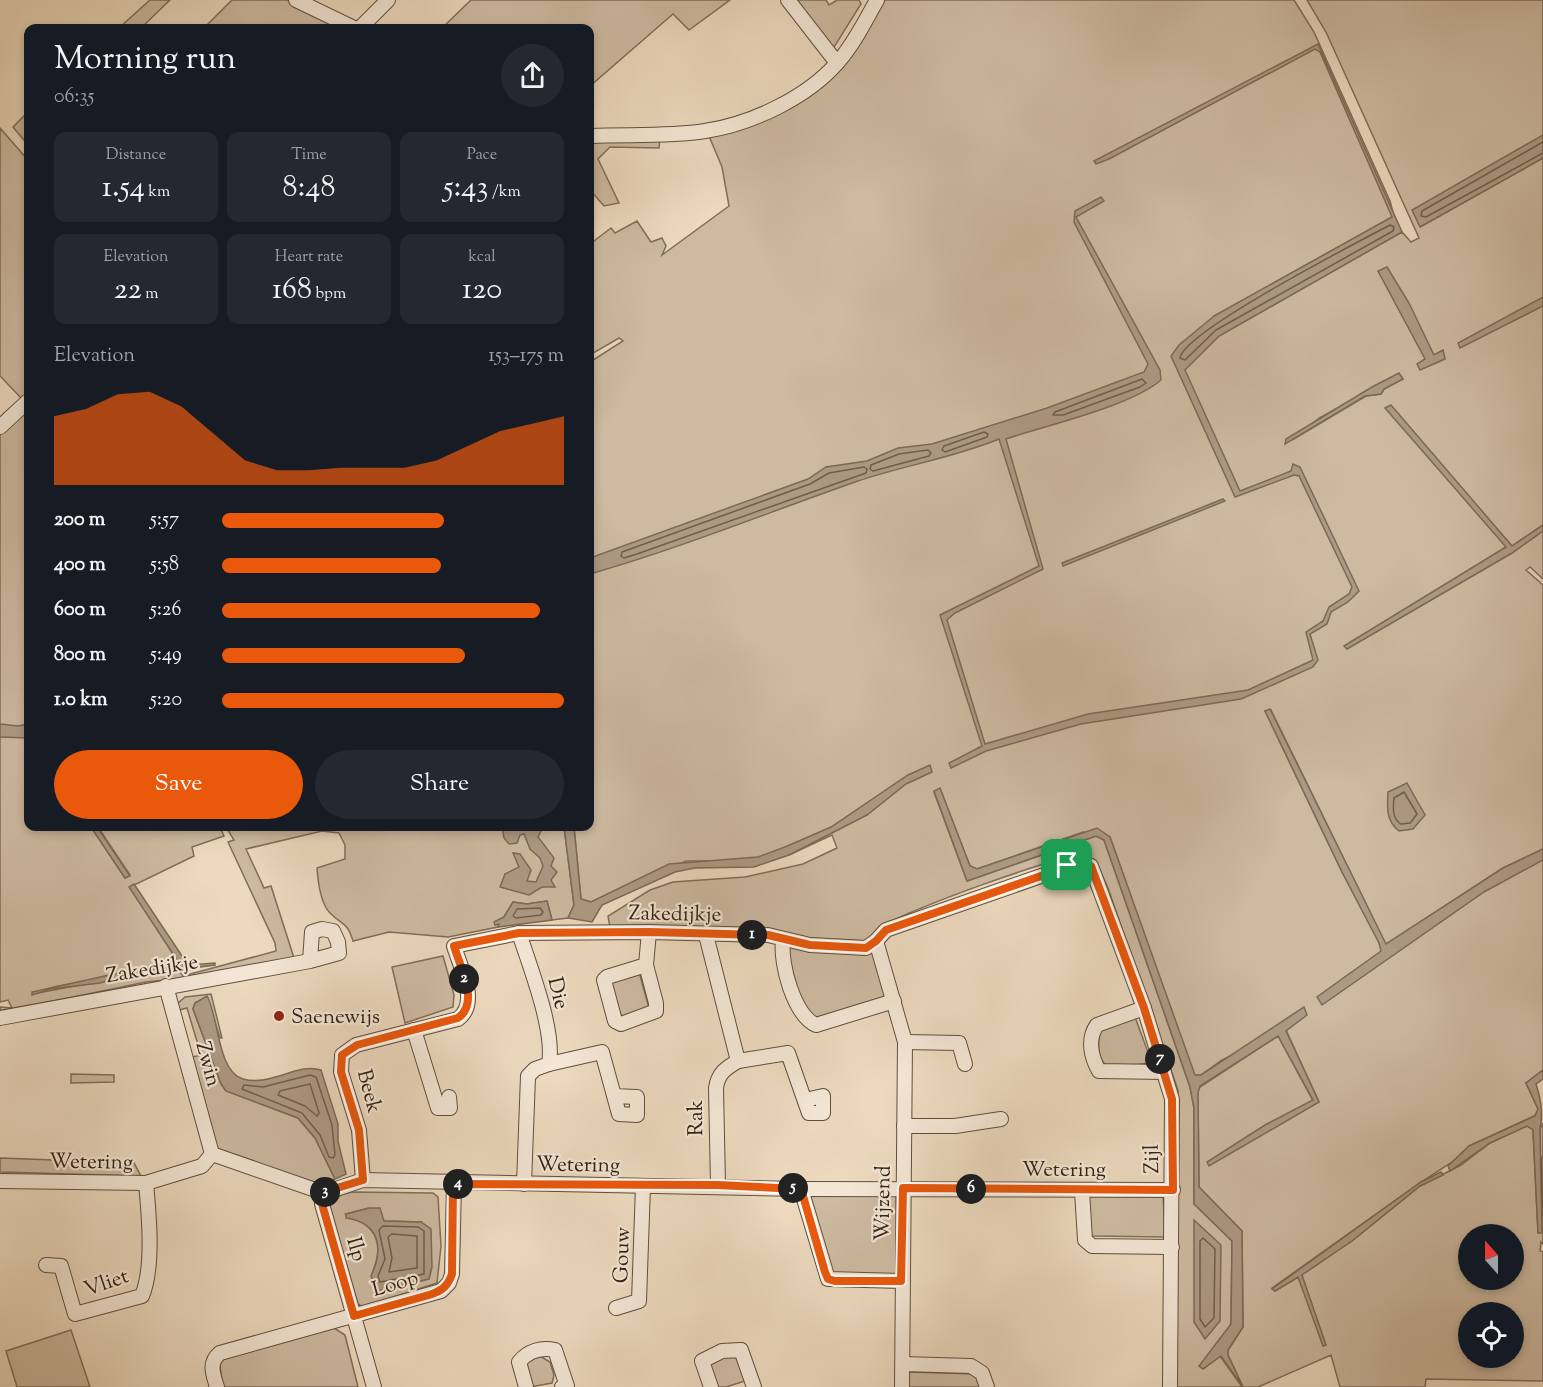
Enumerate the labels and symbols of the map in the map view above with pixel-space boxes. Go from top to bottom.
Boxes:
pin [1041,839,1092,890]
street label: Zakedijkje [628,899,722,931]
pin: 1 [737,920,767,950]
street label: Zakedijkje [104,948,200,992]
pin: 2 [449,964,479,994]
street label: Die [539,974,576,1013]
place label: Saenewijs [291,1003,380,1033]
marker: Saenewijs [272,1009,286,1023]
street label: Zwin [187,1039,227,1090]
pin: 7 [1145,1044,1175,1074]
street label: Beek [348,1066,388,1117]
street label: Rak [682,1099,712,1136]
street label: Zijl [1138,1144,1168,1174]
street label: Wetering [49,1147,133,1179]
street label: Wetering [536,1150,620,1182]
street label: Wetering [1022,1156,1106,1186]
street label: Wijzend [868,1165,900,1241]
pin: 4 [443,1169,473,1199]
pin: 5 [778,1173,808,1203]
pin: 6 [956,1174,986,1204]
pin: 3 [310,1177,340,1207]
north arrow [1458,1224,1524,1290]
street label: Gouw [607,1226,639,1284]
street label: Ilp [337,1234,373,1265]
street label: Vliet [80,1262,133,1305]
street label: Loop [369,1264,422,1306]

